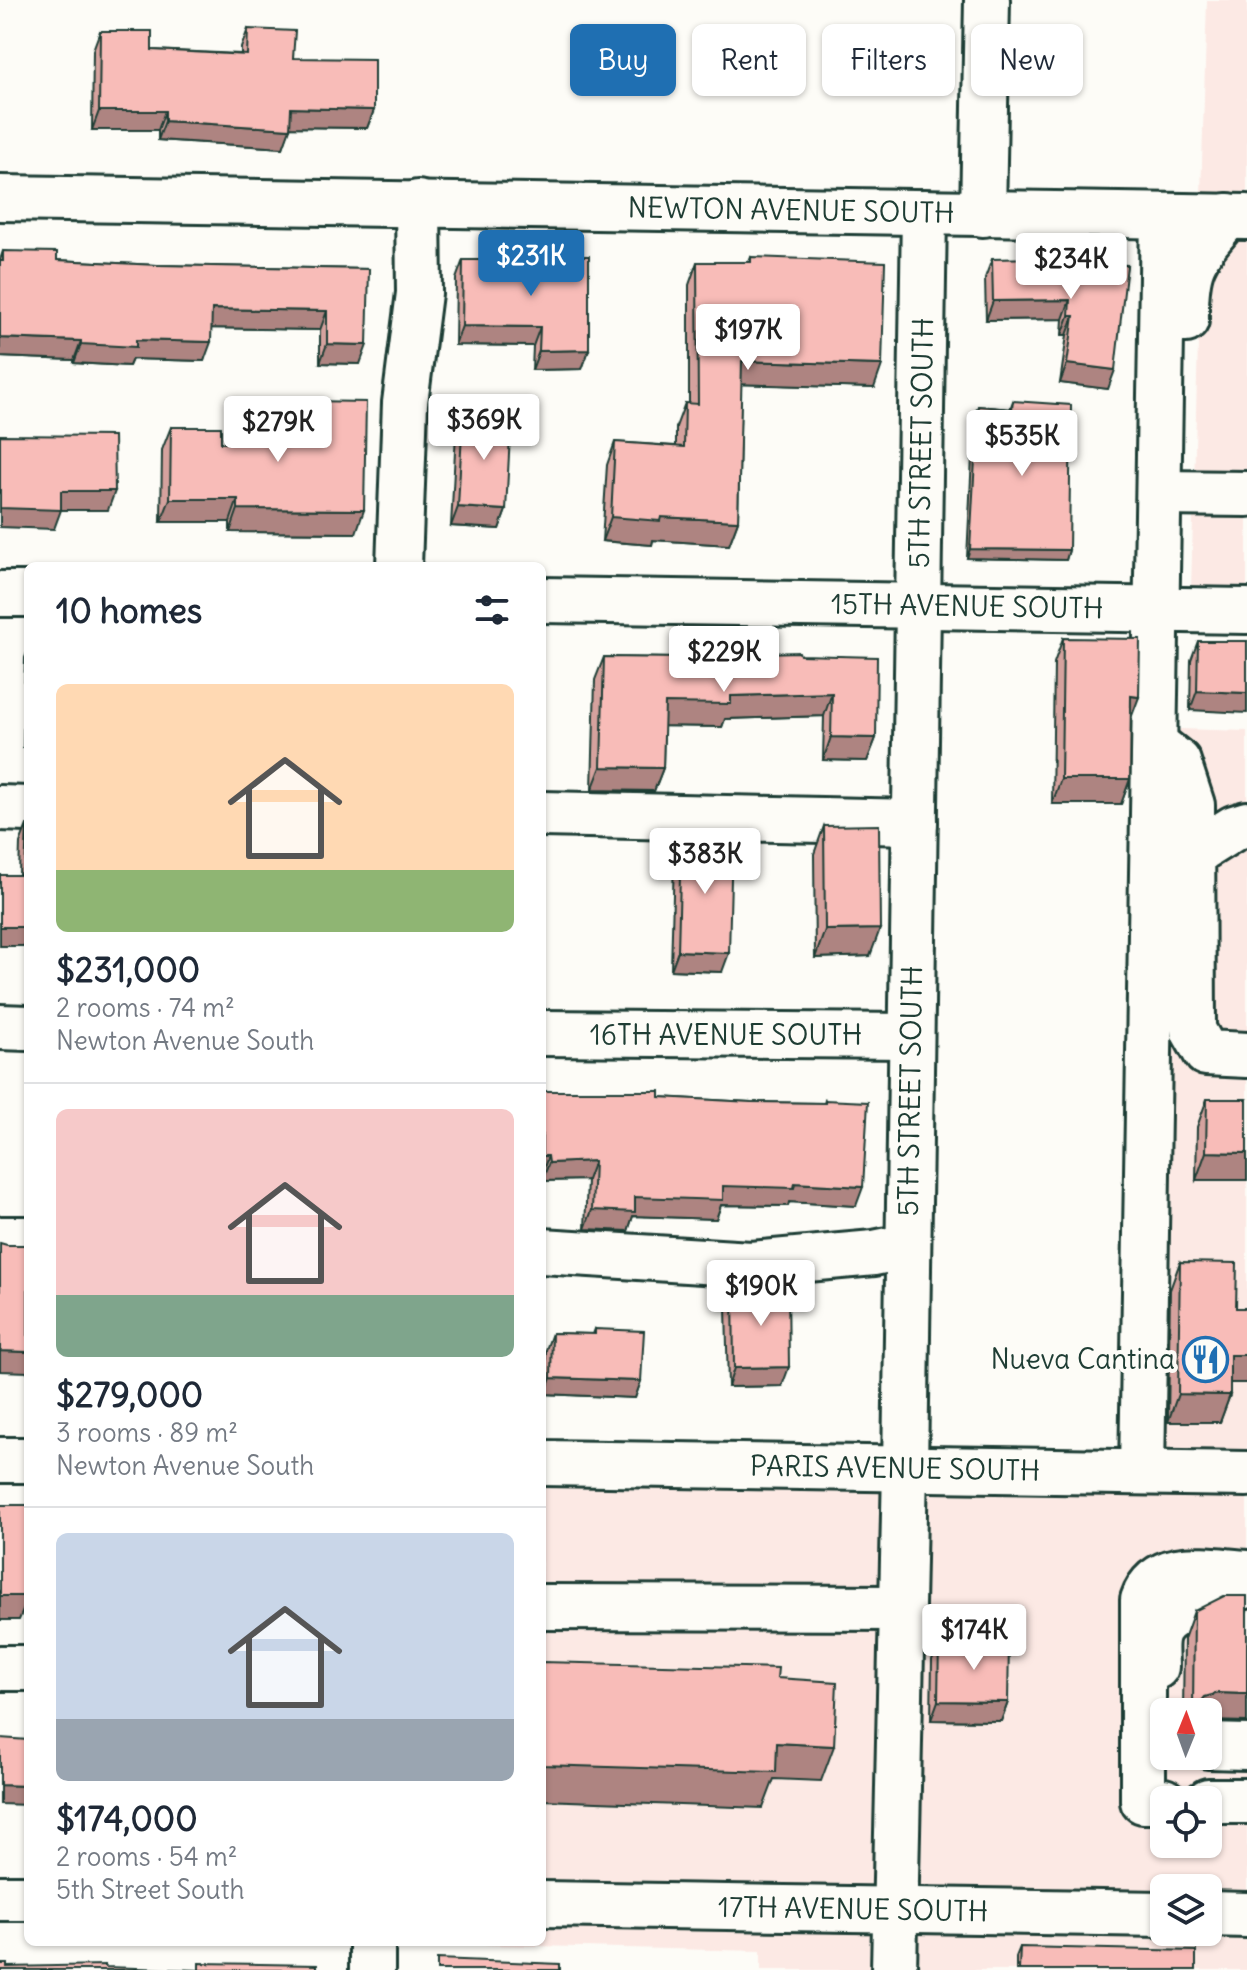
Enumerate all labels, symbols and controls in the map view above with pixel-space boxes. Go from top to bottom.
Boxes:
chip: Buy [570,24,676,96]
chip: Rent [692,24,806,96]
chip: Filters [822,24,955,96]
chip: New [971,24,1083,96]
street label: NEWTON AVENUE SOUTH [627,189,955,231]
pin: $231K [475,230,587,298]
pin: $234K [1015,233,1127,301]
text: $231K [496,239,566,272]
text: $234K [1034,242,1108,275]
pin: $197K [692,304,804,372]
text: $197K [714,313,782,346]
street label: 5TH STREET SOUTH [901,317,941,569]
pin: $369K [428,394,540,462]
pin: $279K [222,396,334,464]
text: $369K [446,403,522,436]
text: $279K [242,405,314,438]
pin: $535K [966,410,1078,478]
text: $535K [984,419,1060,452]
street label: 15TH AVENUE SOUTH [830,586,1104,626]
icon: filters [470,588,514,632]
text: 10 homes [56,589,202,632]
pin: $229K [668,626,780,694]
text: $229K [687,635,761,668]
icon: home [213,736,357,880]
pin: $383K [649,828,761,896]
text: $383K [668,837,742,870]
text: $231,000 [56,948,200,991]
street label: 5TH STREET SOUTH [890,965,930,1217]
text: 2 rooms · 74 m² [56,991,235,1024]
street label: 16TH AVENUE SOUTH [590,1017,862,1053]
text: Newton Avenue South [56,1024,314,1057]
icon: home [213,1161,357,1305]
pin: $190K [705,1260,817,1328]
text: $190K [725,1269,797,1302]
restaurant icon: Nueva Cantina [1182,1335,1230,1383]
place label: Nueva Cantina [990,1341,1175,1377]
text: $279,000 [56,1373,203,1416]
text: 3 rooms · 89 m² [56,1416,238,1449]
street label: PARIS AVENUE SOUTH [750,1447,1040,1489]
text: Newton Avenue South [56,1449,314,1482]
icon: home [213,1585,357,1729]
pin: $174K [918,1604,1030,1672]
text: $174K [940,1613,1008,1646]
north arrow [1150,1698,1222,1770]
map controls [1150,1698,1222,1946]
button: locate [1150,1786,1222,1858]
text: $174,000 [56,1797,198,1840]
text: 2 rooms · 54 m² [56,1840,238,1873]
text: 5th Street South [56,1873,245,1906]
button: layers [1150,1874,1222,1946]
street label: 17TH AVENUE SOUTH [718,1889,988,1929]

